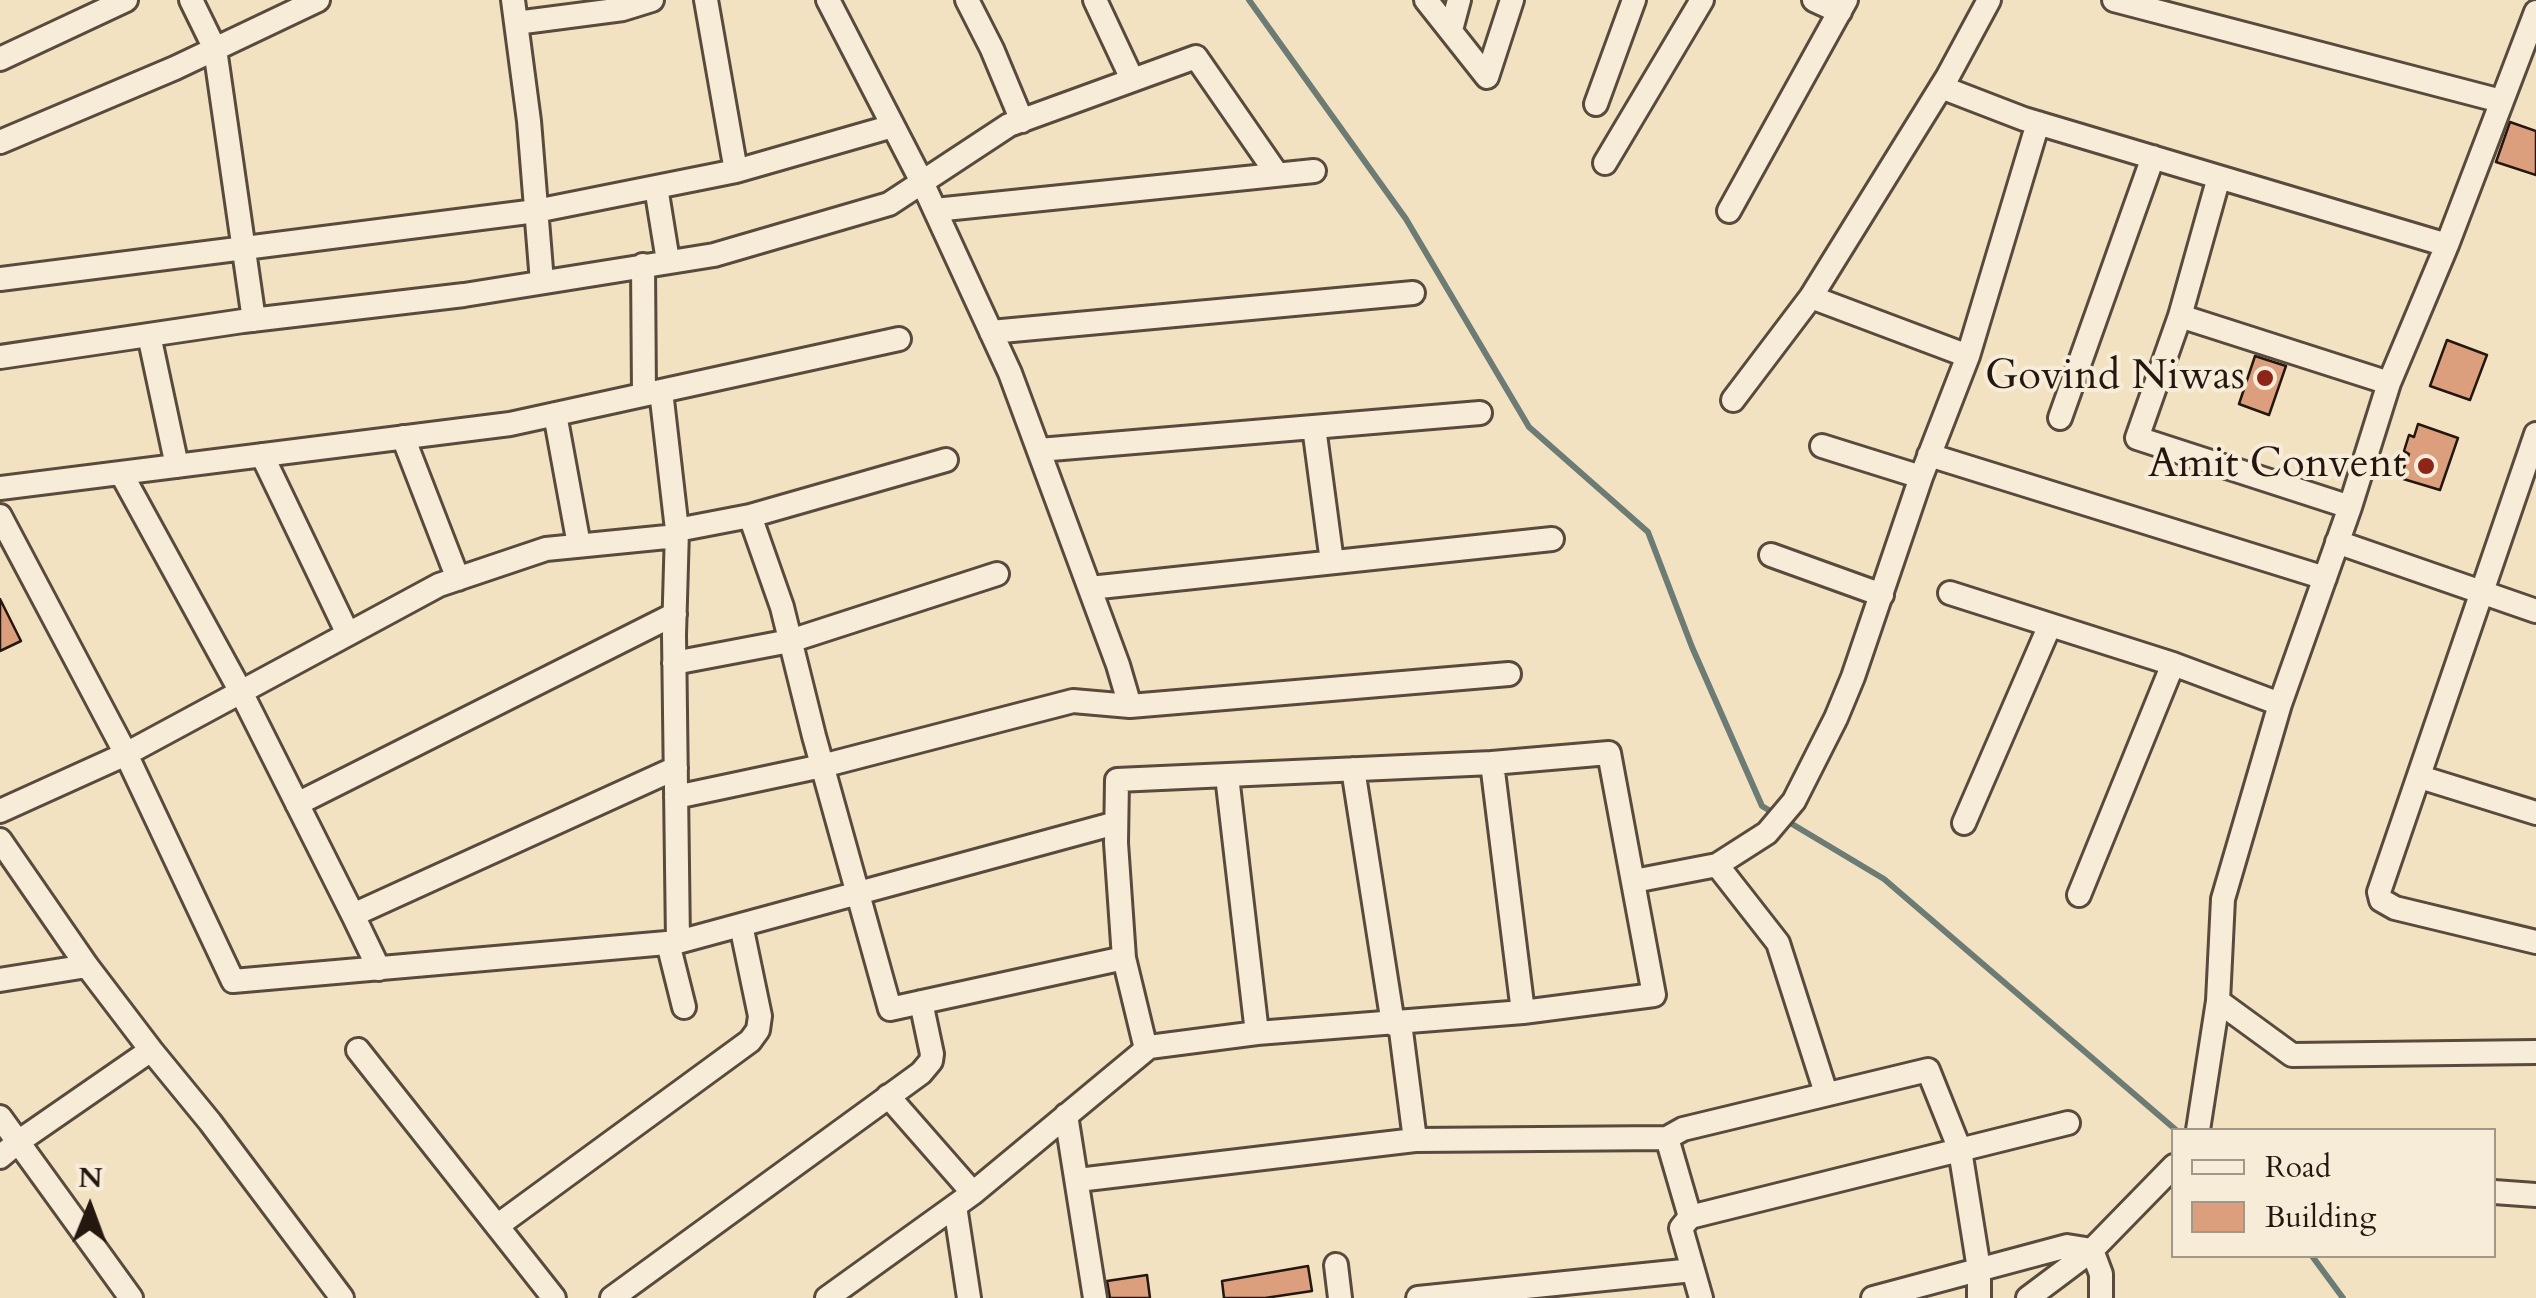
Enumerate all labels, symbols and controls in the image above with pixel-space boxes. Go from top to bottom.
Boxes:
place label: Govind Niwas [1985,353,2245,403]
marker: Govind Niwas [2254,367,2276,389]
place label: Amit Convent [2148,441,2406,491]
marker: Amit Convent [2415,455,2437,477]
legend [2171,1128,2496,1258]
text: Road [2265,1147,2331,1188]
north arrow [40,1158,140,1258]
text: N [78,1159,103,1197]
text: Building [2265,1197,2376,1238]

